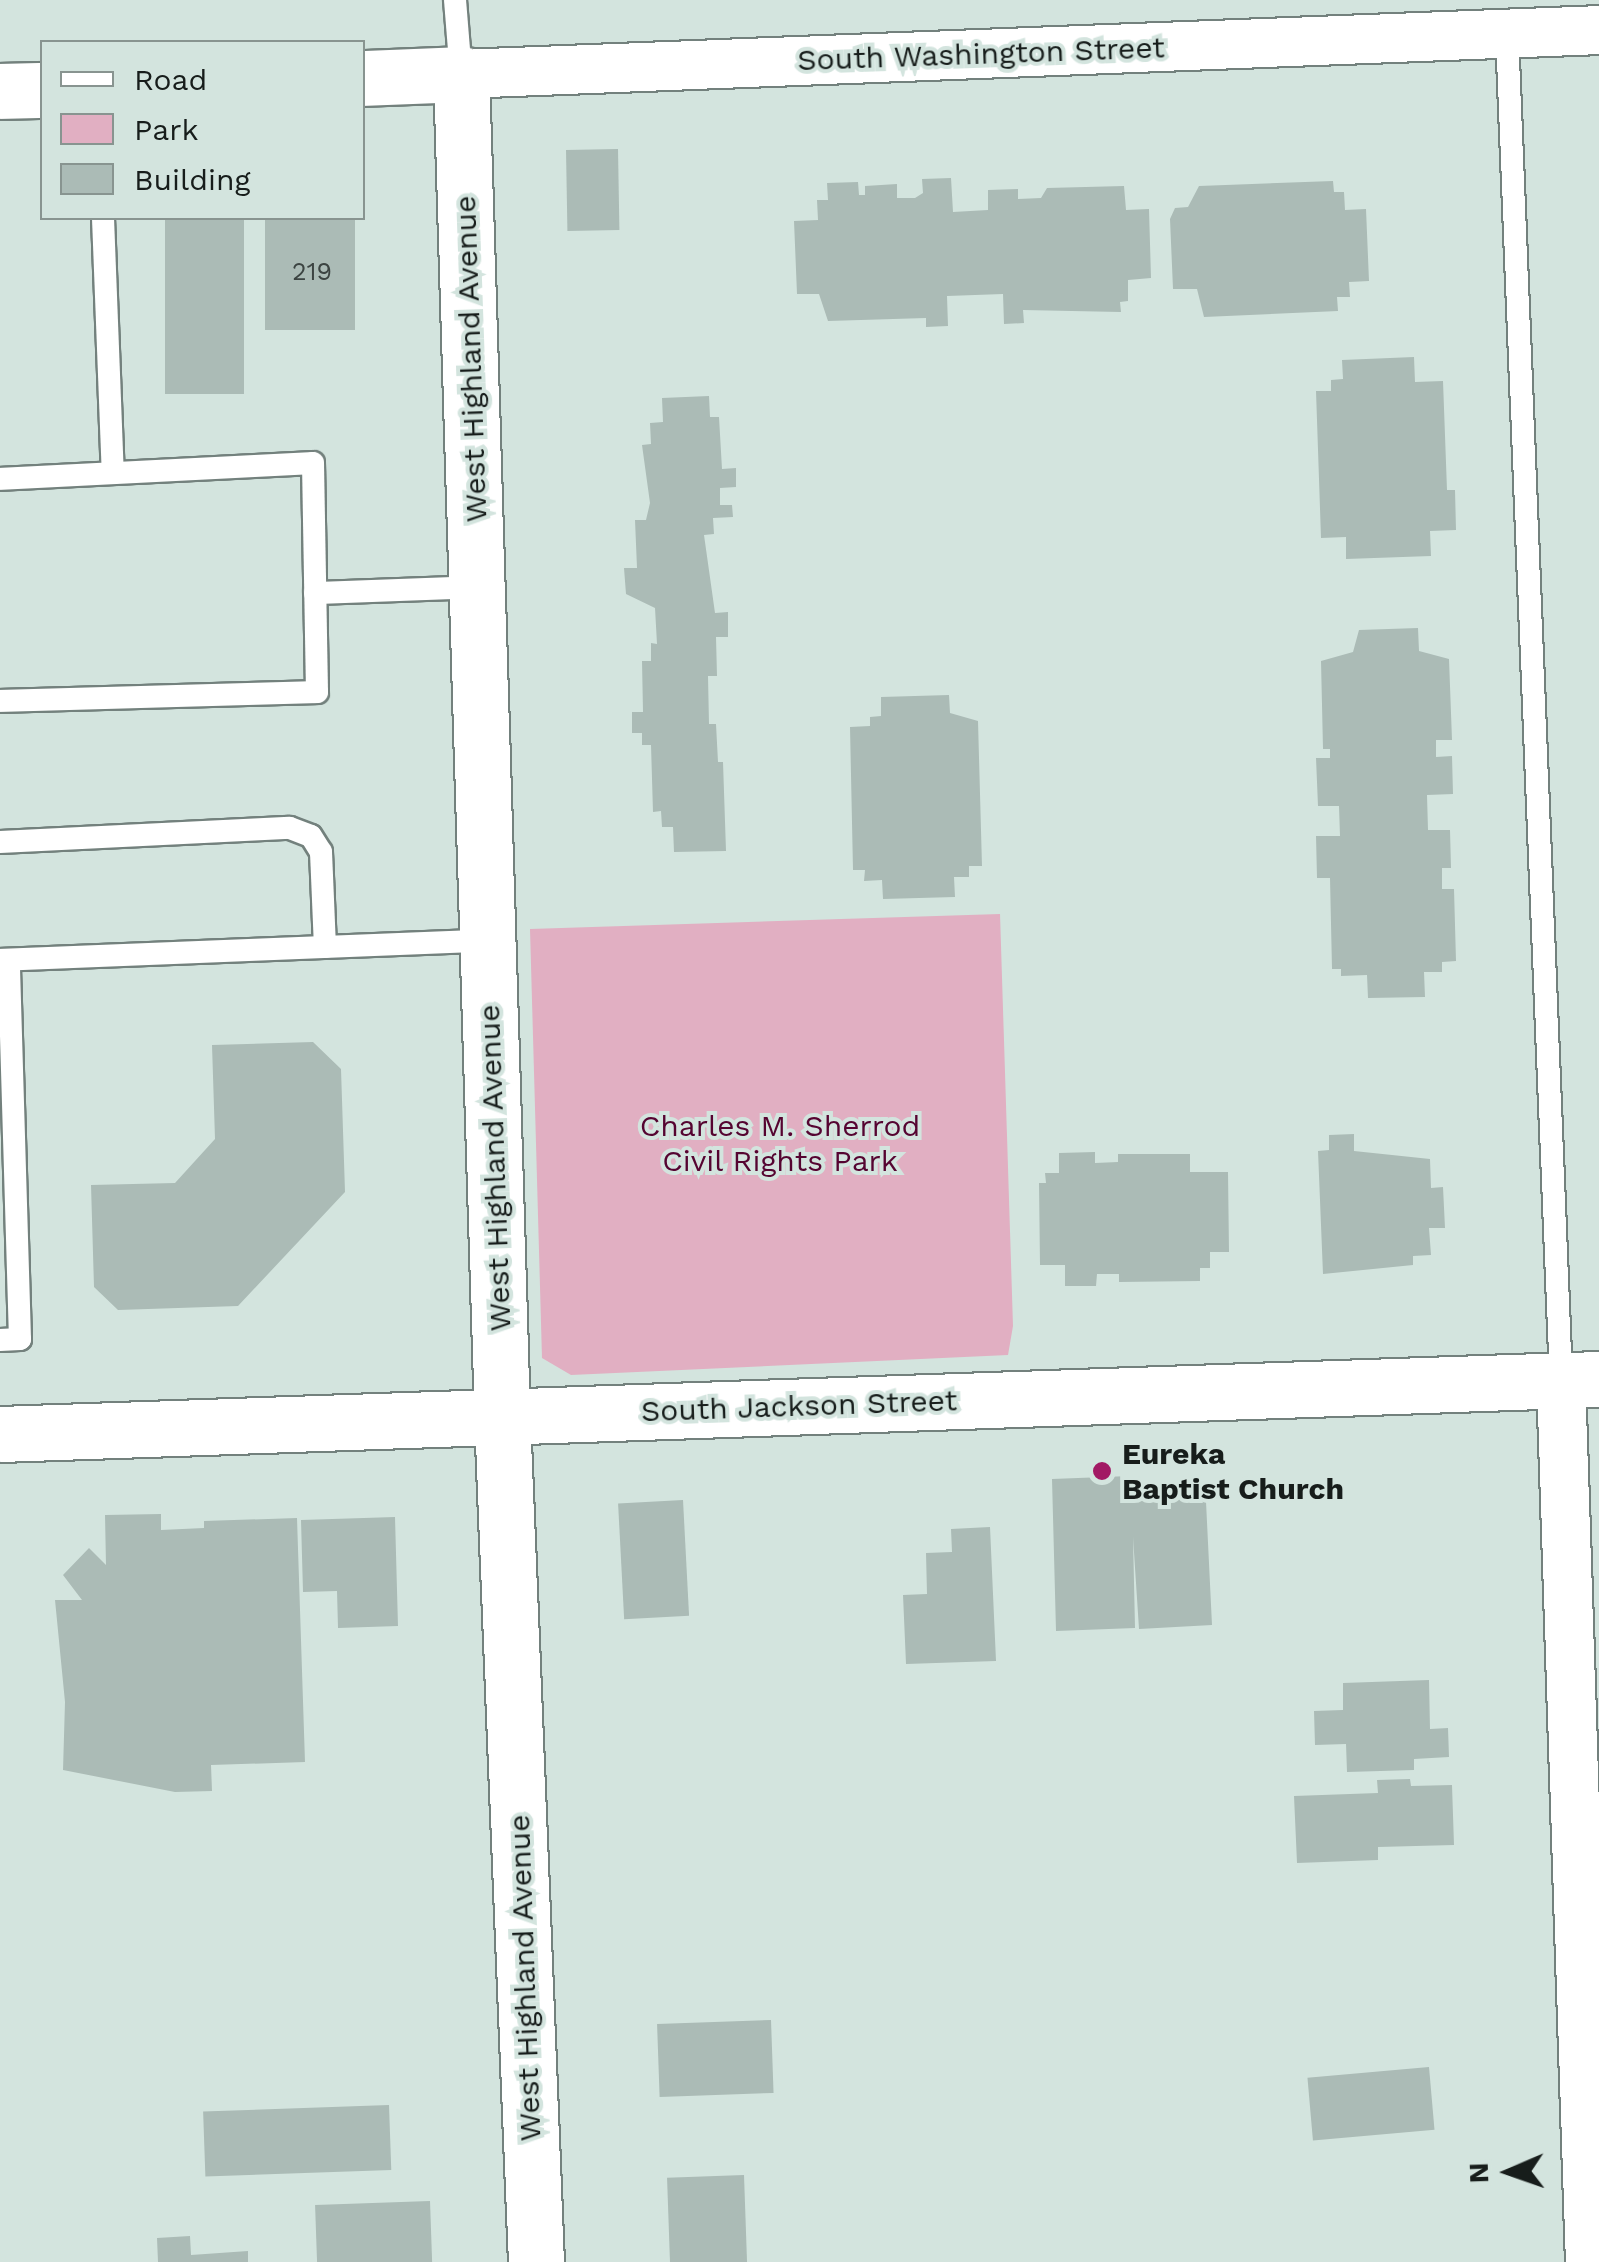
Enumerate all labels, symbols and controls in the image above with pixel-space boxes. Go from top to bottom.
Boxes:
street label: South Washington Street [796,30,1166,78]
legend [40,40,365,220]
text: Road [134,62,207,97]
text: Park [134,112,199,147]
text: Building [134,162,251,197]
street label: West Highland Avenue [447,194,495,524]
house number: 219 [292,257,332,287]
street label: West Highland Avenue [471,1003,519,1333]
park label: Charles M. Sherrod Civil Rights Park [640,1108,920,1178]
street label: South Jackson Street [640,1382,958,1430]
place label: Eureka Baptist Church [1122,1436,1344,1506]
marker: Eureka Baptist Church [1091,1460,1113,1482]
street label: West Highland Avenue [501,1813,549,2143]
north arrow [1459,2122,1559,2222]
text: N [1462,2162,1495,2184]

